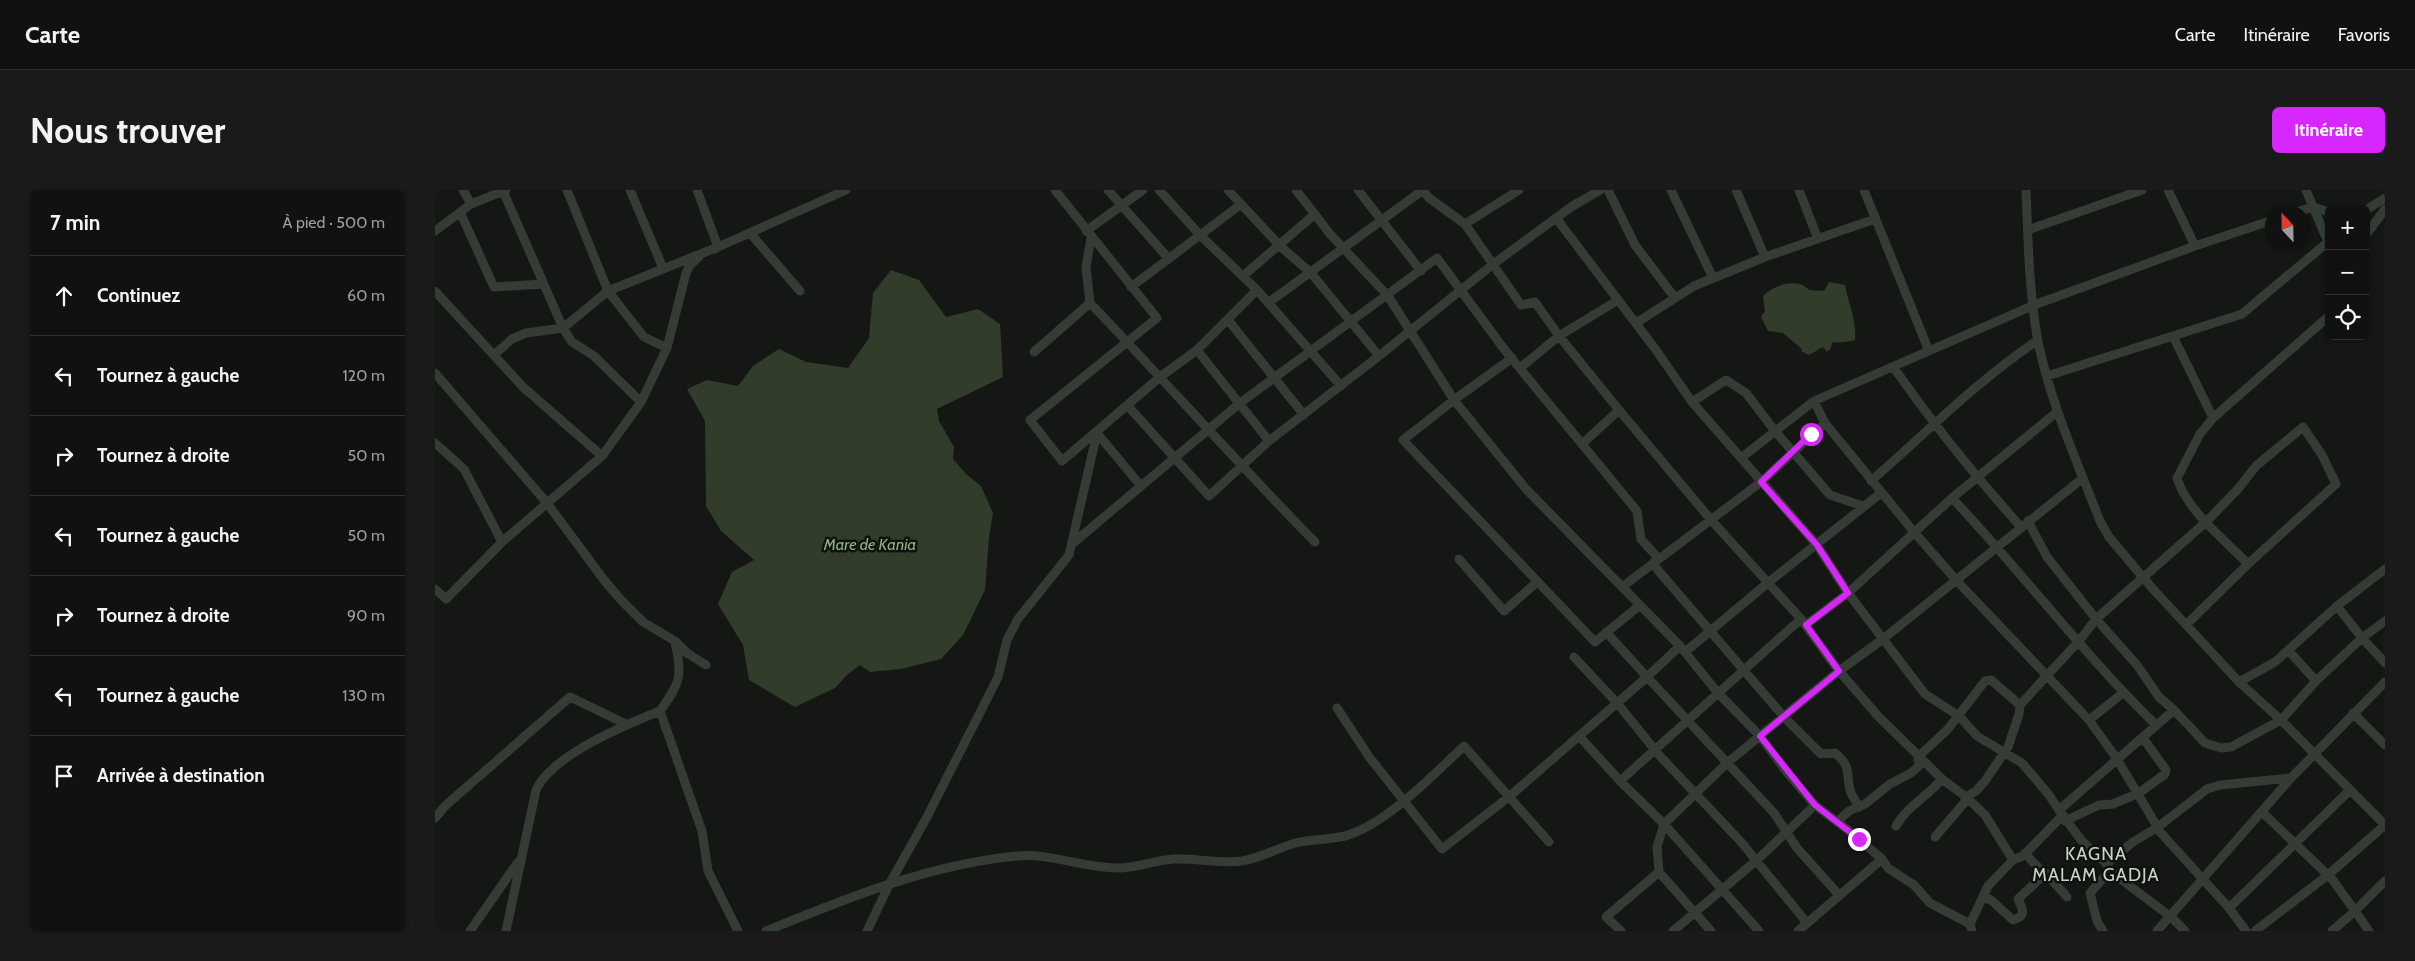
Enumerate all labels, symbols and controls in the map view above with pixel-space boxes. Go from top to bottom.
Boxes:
text: Carte [25,20,80,49]
text: Carte [2175,24,2215,46]
text: Itinéraire [2243,24,2310,46]
text: Favoris [2338,24,2390,46]
button: Itinéraire [2272,107,2385,153]
text: Nous trouver [30,109,225,152]
north arrow [2265,205,2310,250]
map controls [2325,205,2370,340]
button: + [2325,205,2370,250]
text: 7 min [50,210,100,235]
text: À pied · 500 m [283,213,385,232]
button: − [2325,250,2370,295]
icon: ahead [50,282,78,310]
text: Continuez [97,284,180,307]
text: 60 m [347,286,385,305]
button: locate [2325,295,2370,340]
icon: left [50,362,78,390]
text: Tournez à gauche [97,364,239,387]
text: 120 m [343,366,385,385]
route start [1800,423,1823,446]
icon: right [50,442,78,470]
text: Tournez à droite [97,444,230,467]
text: 50 m [348,446,385,465]
icon: left [50,522,78,550]
text: Tournez à gauche [97,524,239,547]
text: 50 m [348,526,385,545]
water label: Mare de Kania [823,535,916,554]
icon: right [50,602,78,630]
text: Tournez à droite [97,604,230,627]
text: 90 m [347,606,385,625]
icon: left [50,682,78,710]
text: Tournez à gauche [97,684,239,707]
text: 130 m [342,686,385,705]
icon: arrive [50,762,78,790]
text: Arrivée à destination [97,764,265,787]
route end [1848,828,1871,851]
district label: KAGNA MALAM GADJA [2032,843,2160,886]

